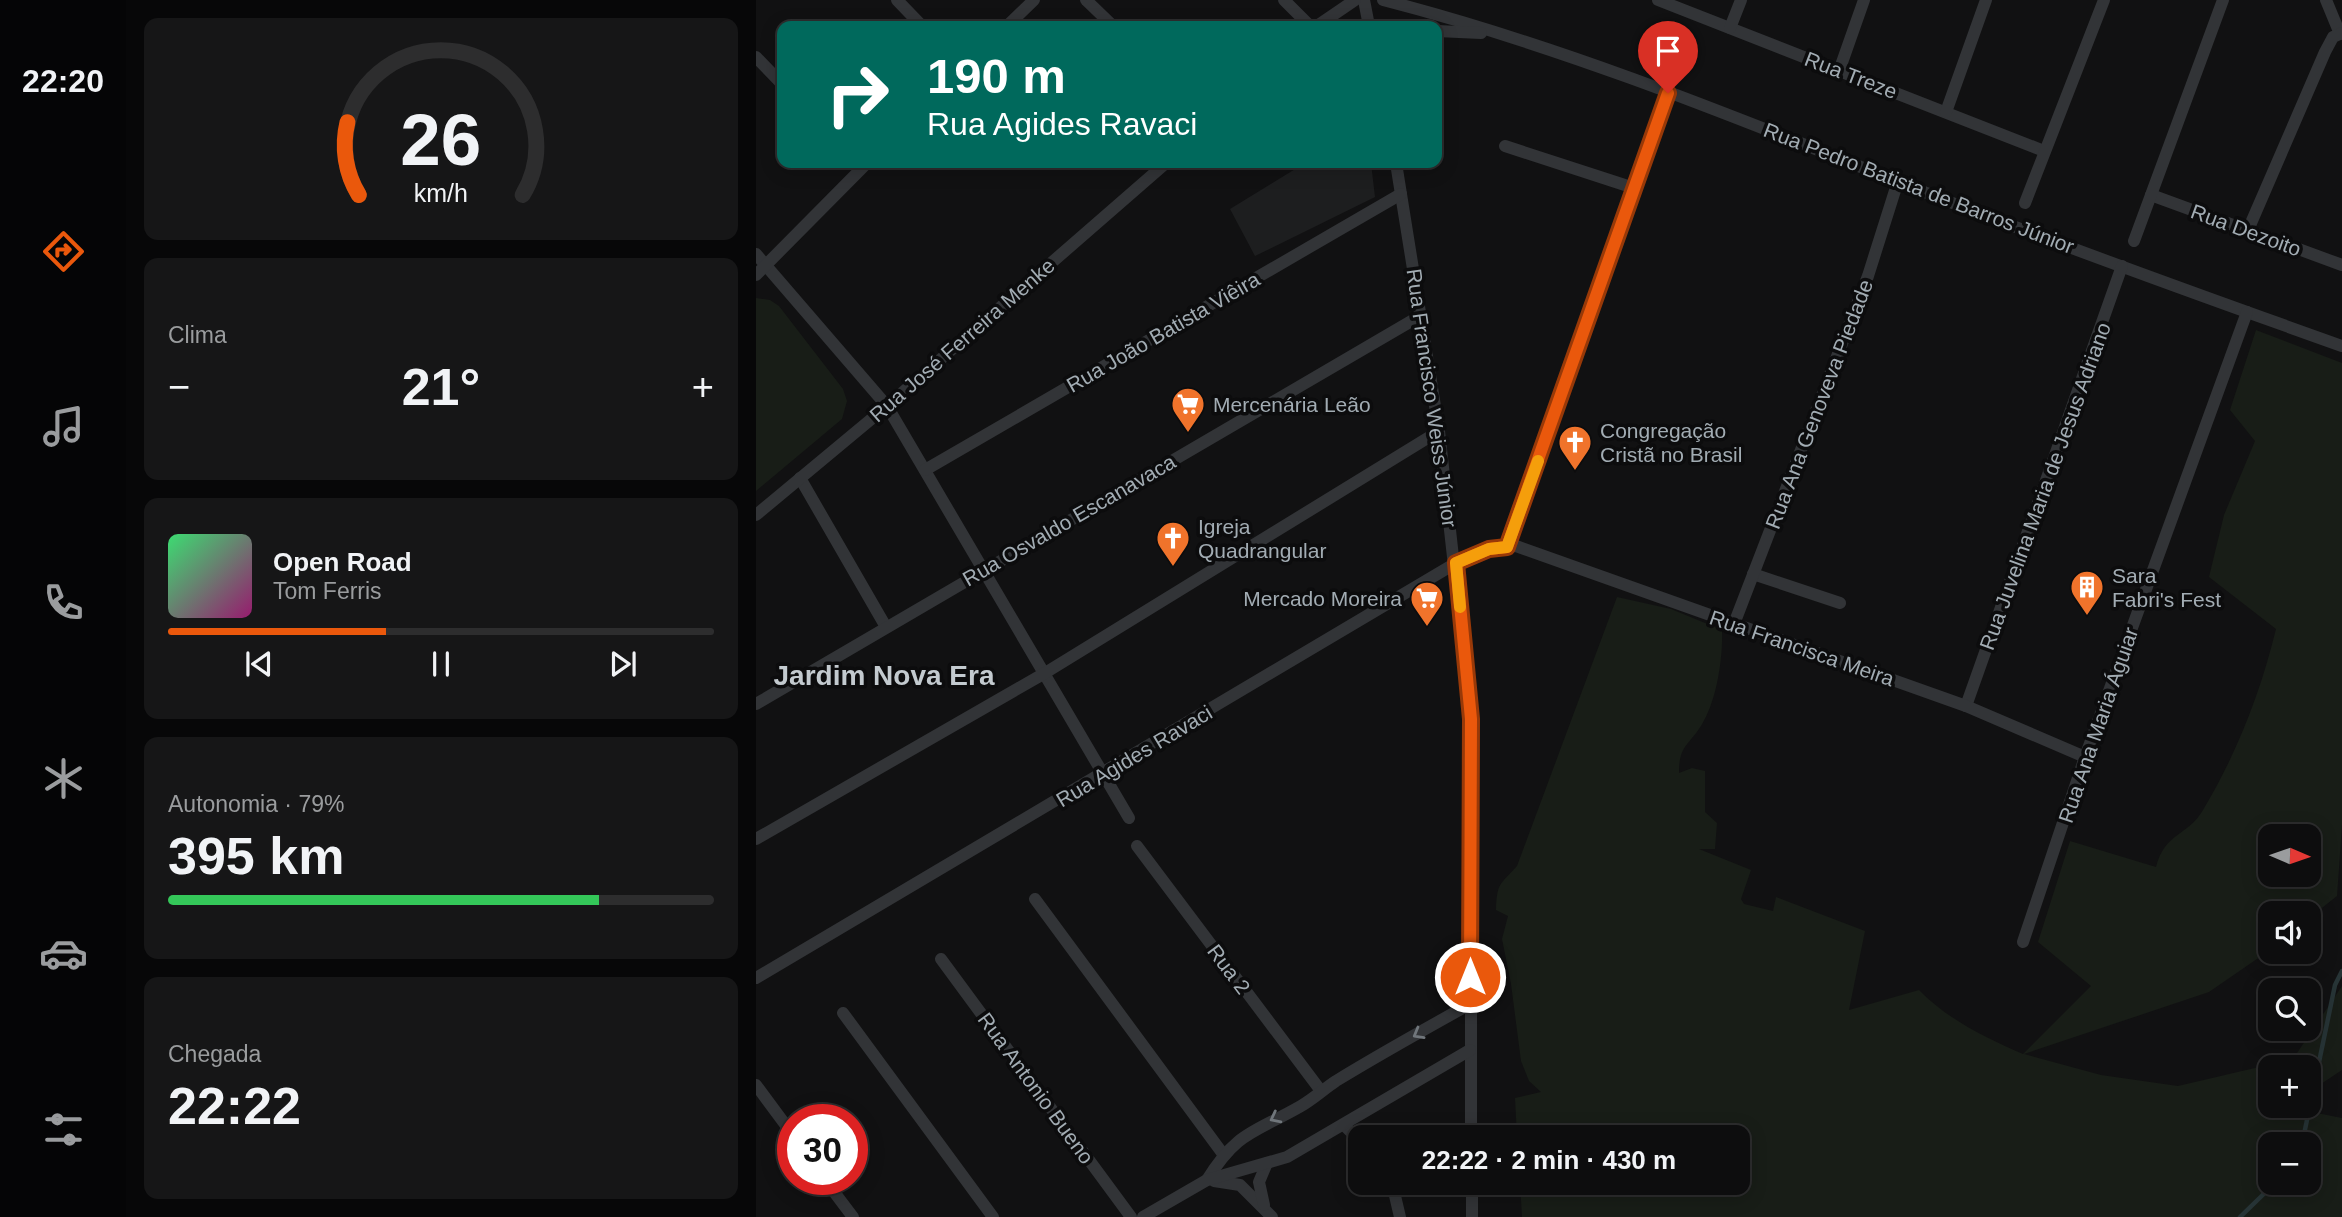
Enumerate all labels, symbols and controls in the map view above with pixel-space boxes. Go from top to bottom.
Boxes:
pin [1638,21,1698,93]
icon: arrive [1649,32,1687,70]
street label: Rua Treze [1802,47,1900,103]
icon: right [812,49,903,140]
text: 190 m [927,49,1066,103]
text: 22:20 [22,63,104,99]
text: 26 [401,99,481,180]
text: Rua Agides Ravaci [927,106,1197,142]
street label: Rua Pedro Batista de Barros Júnior [1761,118,2077,258]
text: km/h [414,179,468,207]
street label: Rua Dezoito [2188,199,2304,261]
icon: directions [39,227,88,276]
street label: Rua José Ferreira Menke [865,254,1059,426]
street label: Rua João Batista Viêira [1062,267,1264,397]
street label: Rua Francisco Weiss Júnior [1402,267,1462,529]
street label: Rua Ana Genoveva Piedade [1761,276,1877,532]
street label: Rua Juvelina Maria de Jesus Adriano [1975,319,2115,653]
text: Clima [168,322,227,348]
text: 21° [402,358,480,416]
text: − [168,366,190,408]
text: + [692,366,714,408]
supermarket icon: Mercenária Leão [1169,385,1207,434]
place label: Mercenária Leão [1213,393,1371,416]
icon: music [39,402,88,451]
place label: Congregação Cristã no Brasil [1600,419,1742,466]
church icon: Congregação Cristã no Brasil [1556,423,1594,472]
street label: Rua Osvaldo Escanavaca [959,449,1180,590]
place label: Igreja Quadrangular [1198,515,1326,562]
church icon: Igreja Quadrangular [1154,519,1192,568]
text: Open Road [273,547,412,577]
place label: Sara Fabri's Fest [2112,564,2221,611]
building icon: Sara Fabri's Fest [2068,568,2106,617]
icon: phone [39,578,88,627]
text: Tom Ferris [273,578,382,604]
supermarket icon: Mercado Moreira [1408,579,1446,628]
place label: Mercado Moreira [1243,587,1402,610]
street label: Rua Francisca Meira [1707,606,1898,691]
street label: Rua Ana Maria Águiar [2054,624,2142,826]
icon: previous [240,645,278,683]
icon: pause [422,645,460,683]
icon: next [604,645,642,683]
district label: Jardim Nova Era [774,660,995,691]
street label: Rua Agides Ravaci [1052,700,1216,812]
icon: climate [39,754,88,803]
text: Autonomia · 79% [168,791,344,817]
north arrow [2258,824,2320,887]
map controls [2258,824,2321,1195]
text: 395 km [168,827,344,885]
button: sound [2258,901,2321,964]
icon: car [39,929,88,978]
street label: Rua 2 [1203,940,1255,998]
position arrow [1433,940,1507,1014]
button: search [2258,978,2321,1041]
street label: Rua Antonio Bueno [974,1008,1098,1168]
one-way arrow [1413,1026,1426,1039]
text: Chegada [168,1041,261,1067]
button: + [2258,1055,2321,1118]
text: 22:22 [168,1077,301,1135]
speed limit sign: 30 [777,1104,868,1195]
icon: filters [39,1105,88,1154]
one-way arrow [1270,1110,1282,1124]
button: − [2258,1132,2321,1195]
text: 22:22 · 2 min · 430 m [1422,1145,1676,1175]

